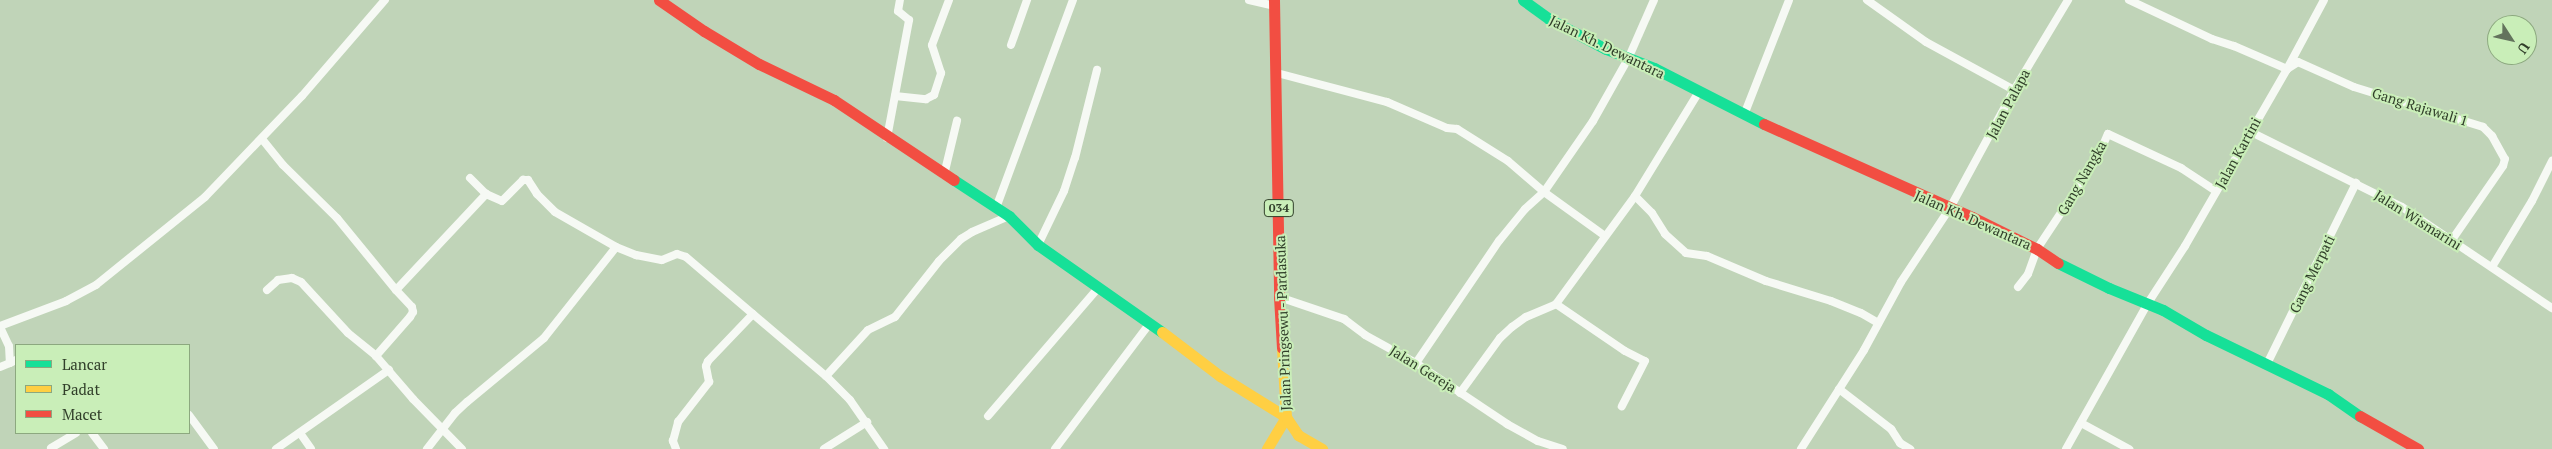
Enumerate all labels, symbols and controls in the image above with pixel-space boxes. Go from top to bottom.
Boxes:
street label: Jalan Kh. Dewantara [1546,12,1668,82]
north arrow [2487,15,2537,65]
text: U [2513,39,2535,58]
street label: Jalan Palapa [1983,66,2033,142]
street label: Gang Rajawali 1 [2370,84,2470,130]
street label: Jalan Kartini [2212,115,2264,191]
street label: Gang Nangka [2054,138,2110,218]
street label: Jalan Kh. Dewantara [1912,187,2034,253]
street label: Jalan Wismarini [2371,187,2465,253]
road number: 034 [1263,198,1295,218]
street label: Gang Merpati [2286,232,2338,316]
street label: Jalan Pringsewu - Pardasuka [1272,234,1294,412]
street label: Jalan Gereja [1387,342,1459,396]
legend [15,344,190,434]
text: Lancar [62,354,107,374]
text: Padat [62,379,100,399]
text: Macet [62,404,102,424]

